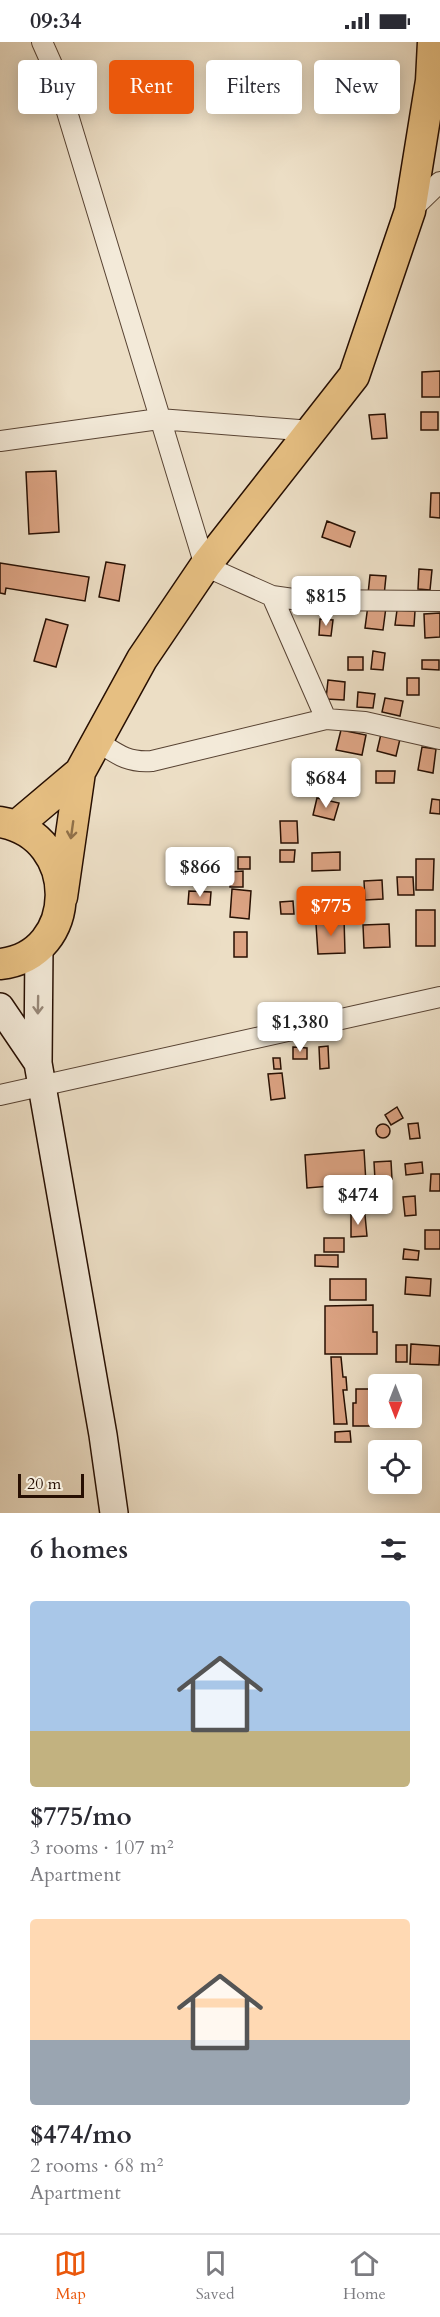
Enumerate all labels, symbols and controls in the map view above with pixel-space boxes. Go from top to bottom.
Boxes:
text: 09:34 [30,6,81,36]
chip: Buy [18,60,97,114]
chip: Rent [109,60,194,114]
chip: Filters [206,60,302,114]
chip: New [314,60,400,114]
pin: $815 [290,576,362,627]
text: $815 [306,582,346,609]
pin: $684 [290,758,362,809]
text: $684 [306,764,346,791]
one-way arrow [67,819,78,839]
pin: $866 [164,847,236,898]
text: $866 [180,853,220,880]
pin: $775 [295,886,367,937]
text: $775 [311,892,351,919]
one-way arrow [32,994,44,1014]
pin: $1,380 [251,1002,349,1053]
text: $1,380 [271,1008,329,1035]
pin: $474 [322,1175,394,1226]
text: $474 [338,1181,378,1208]
north arrow [368,1374,422,1428]
map controls [368,1374,422,1494]
button: locate [368,1440,422,1494]
scale bar [18,1471,84,1498]
text: 20 m [27,1473,61,1495]
text: 6 homes [30,1532,128,1567]
icon: filters [377,1533,410,1566]
icon: home [166,1640,274,1748]
text: $775/mo [30,1799,132,1834]
text: 3 rooms · 107 m² [30,1834,174,1861]
text: Apartment [30,1861,121,1888]
icon: home [166,1958,274,2066]
text: $474/mo [30,2117,132,2152]
text: 2 rooms · 68 m² [30,2152,163,2179]
text: Apartment [30,2179,121,2206]
tab: Map [54,2247,87,2305]
tab: Saved [196,2247,234,2305]
tab: Home [343,2247,386,2305]

